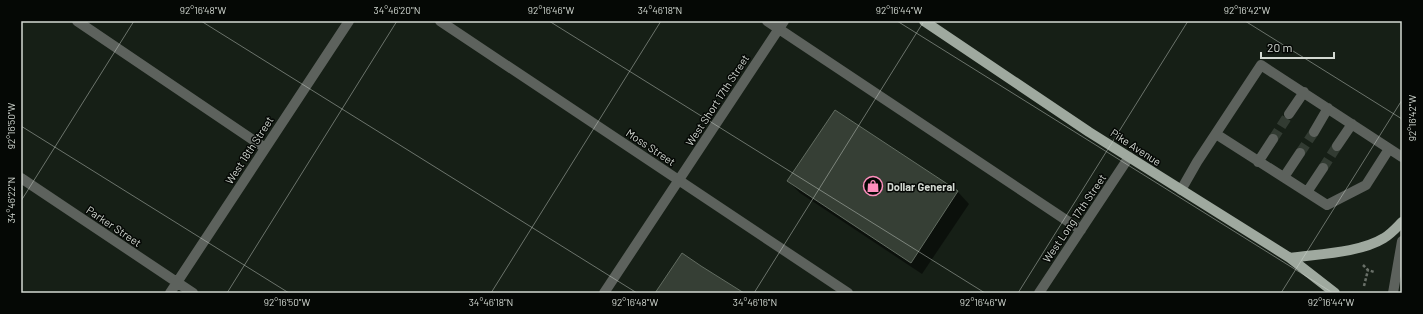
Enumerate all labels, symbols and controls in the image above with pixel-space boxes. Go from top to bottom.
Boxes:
text: 92°16'48"W [180,4,226,16]
text: 34°46'20"N [374,4,420,16]
text: 92°16'46"W [528,4,574,16]
text: 34°46'18"N [638,4,682,16]
text: 92°16'44"W [876,4,922,16]
text: 92°16'42"W [1224,4,1270,16]
scale bar [1261,34,1334,60]
text: 20 m [1267,40,1293,54]
street label: West Short 17th Street [683,52,751,148]
text: 92°16'42"W [1406,95,1418,141]
text: 92°16'50"W [5,103,17,149]
street label: West 18th Street [222,114,276,186]
street label: Moss Street [624,126,678,168]
street label: Pike Avenue [1108,126,1164,168]
street label: West Long 17th Street [1040,171,1108,265]
shop icon: Dollar General [862,175,884,197]
text: 34°46'22"N [5,177,17,223]
place label: Dollar General [887,180,955,193]
street label: Parker Street [84,203,144,249]
text: 92°16'50"W [264,296,310,308]
text: 34°46'18"N [469,296,513,308]
text: 92°16'48"W [612,296,658,308]
text: 34°46'16"N [733,296,777,308]
text: 92°16'46"W [960,296,1006,308]
text: 92°16'44"W [1308,296,1354,308]

